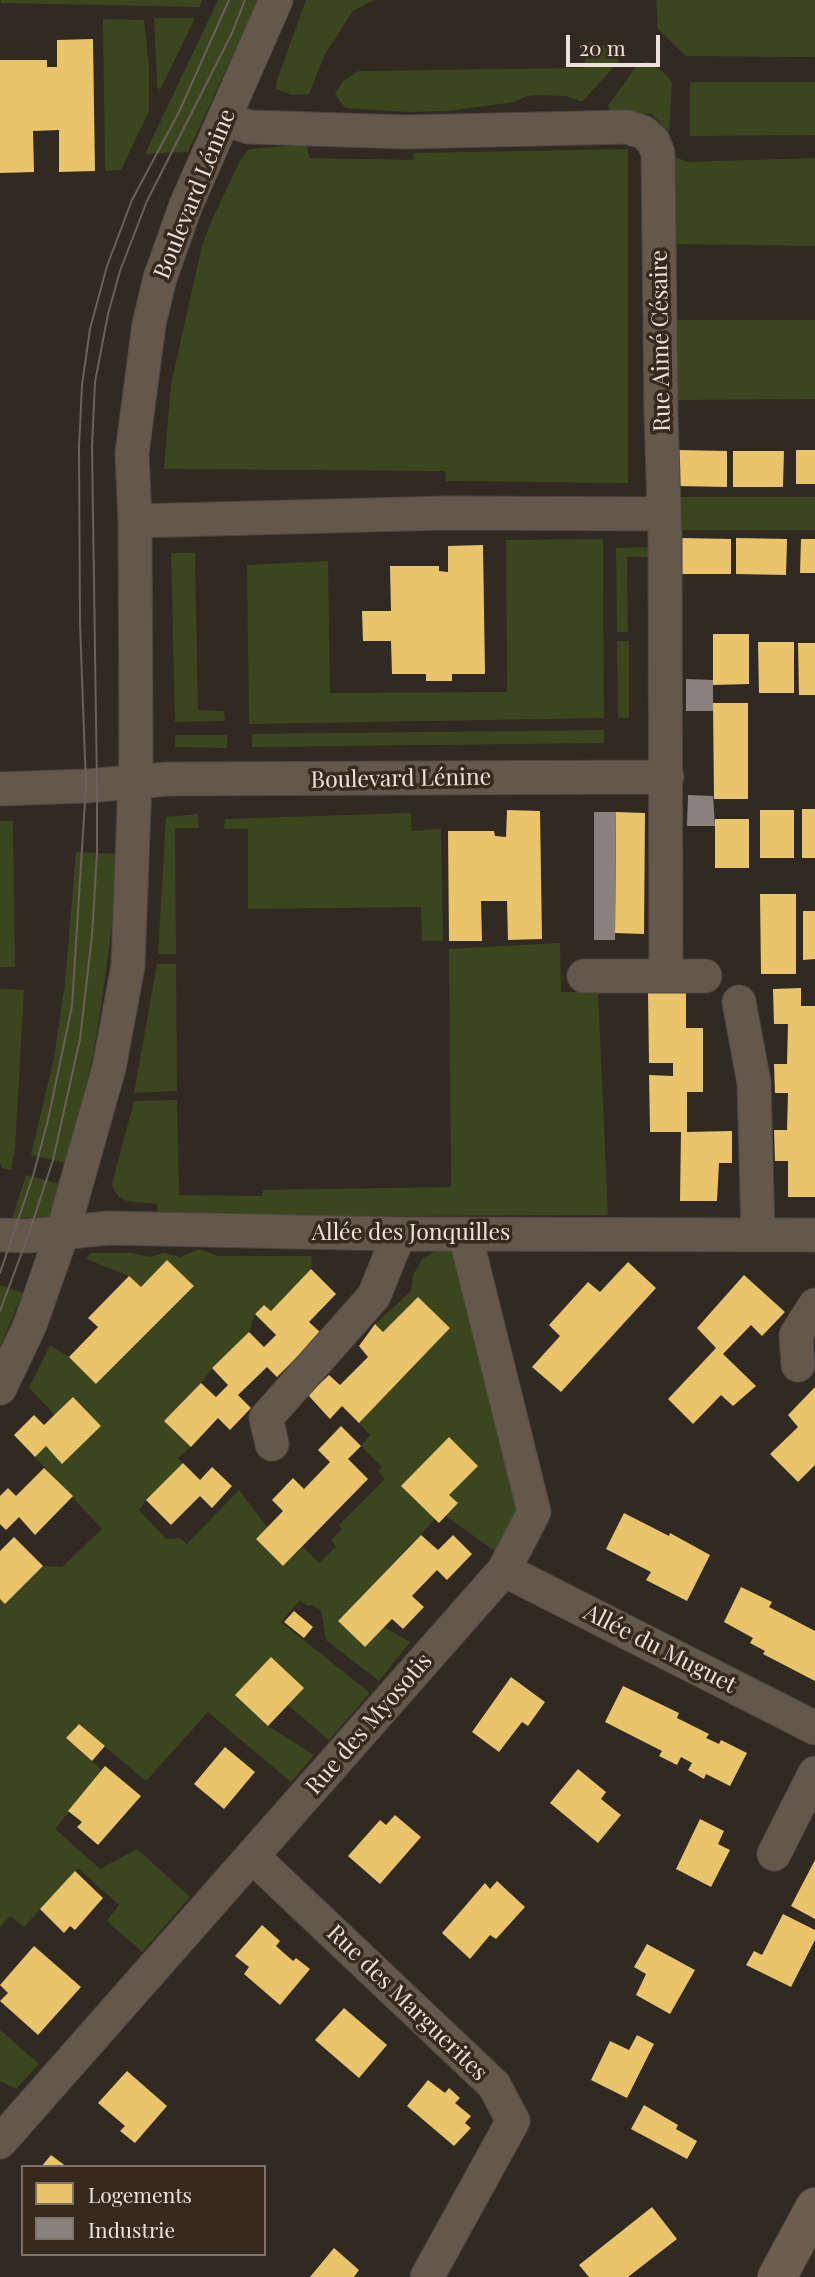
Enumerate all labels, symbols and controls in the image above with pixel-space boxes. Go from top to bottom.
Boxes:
scale bar [570,21,664,65]
text: 20 m [579,33,626,61]
street label: Boulevard Lénine [148,105,242,283]
street label: Rue Aimé Césaire [646,250,676,432]
street label: Boulevard Lénine [310,764,492,794]
street label: Allée des Jonquilles [312,1219,510,1247]
street label: Allée du Muguet [579,1599,741,1699]
street label: Rue des Myosotis [300,1648,438,1800]
street label: Rue des Marguerites [321,1919,493,2087]
legend [21,2165,266,2256]
text: Logements [88,2180,192,2208]
text: Industrie [88,2215,175,2243]

